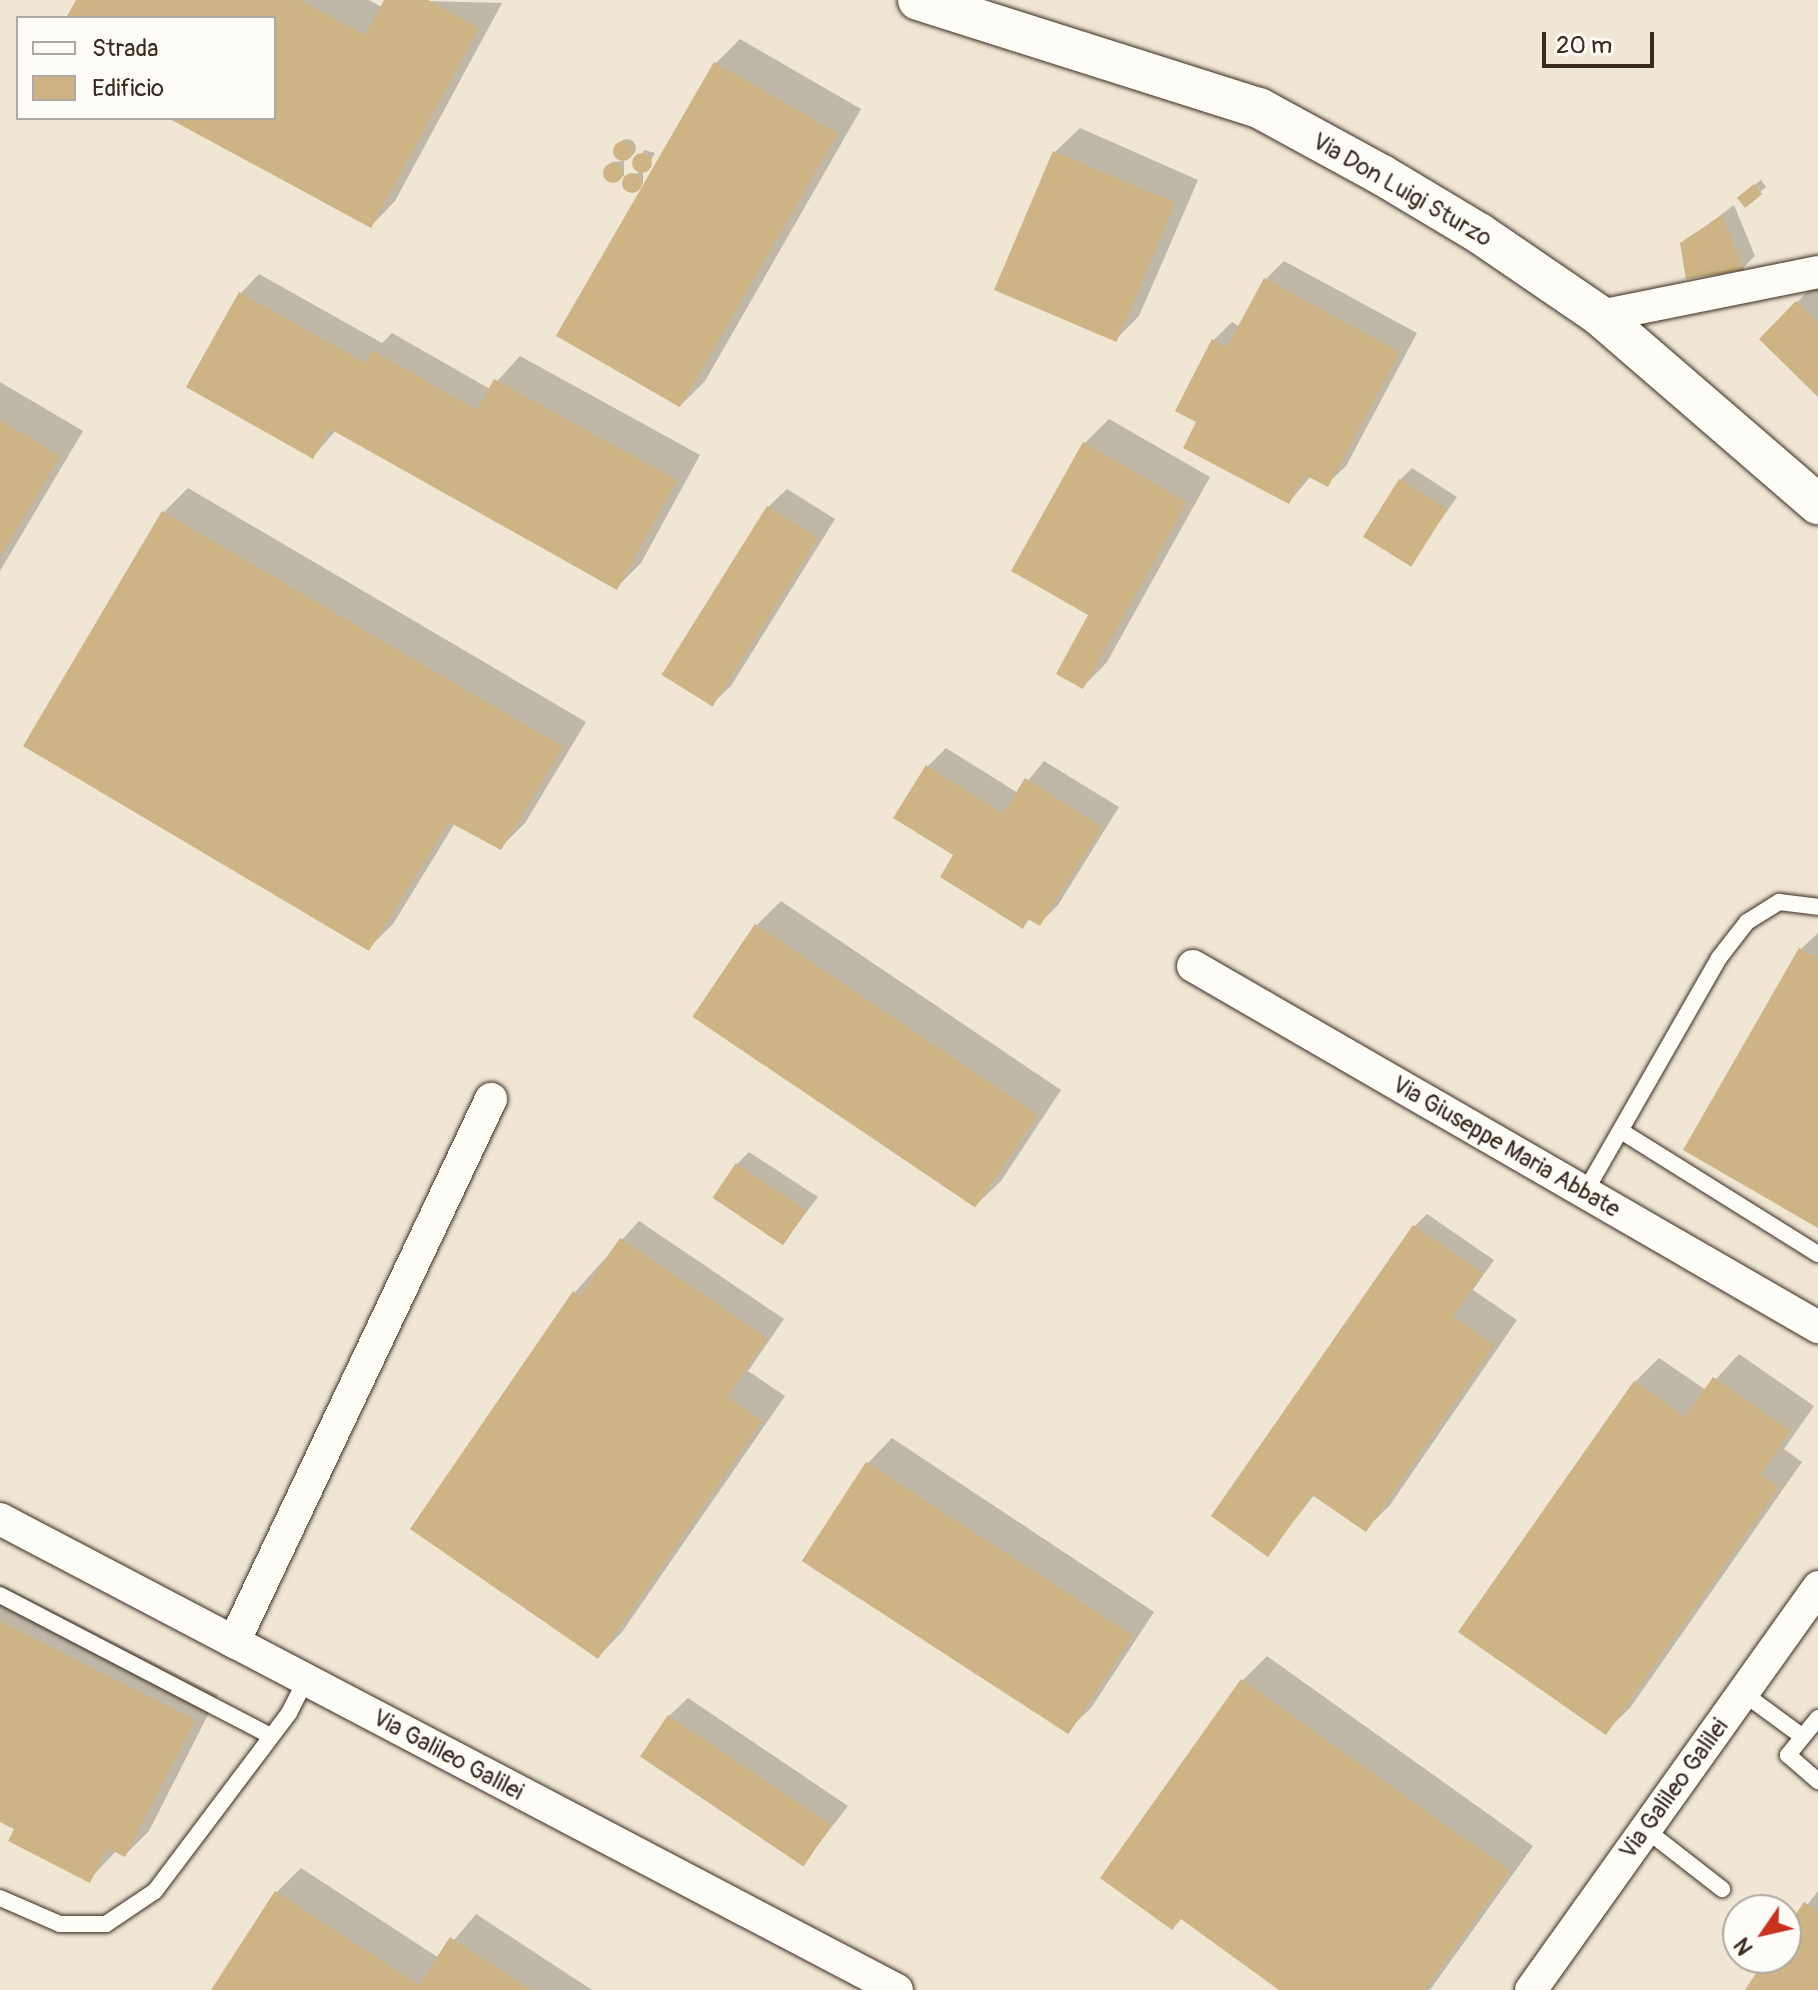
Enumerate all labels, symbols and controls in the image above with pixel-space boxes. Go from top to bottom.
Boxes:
legend [16,16,276,120]
scale bar [1546,16,1658,66]
text: 20 m [1556,31,1612,60]
text: Strada [92,34,158,63]
text: Edificio [92,74,164,103]
street label: Via Don Luigi Sturzo [1307,127,1497,253]
street label: Via Giuseppe Maria Abbate [1387,1070,1625,1224]
street label: Via Galileo Galilei [368,1703,528,1807]
street label: Via Galileo Galilei [1613,1713,1735,1865]
north arrow [1722,1894,1802,1974]
text: N [1728,1932,1760,1960]

